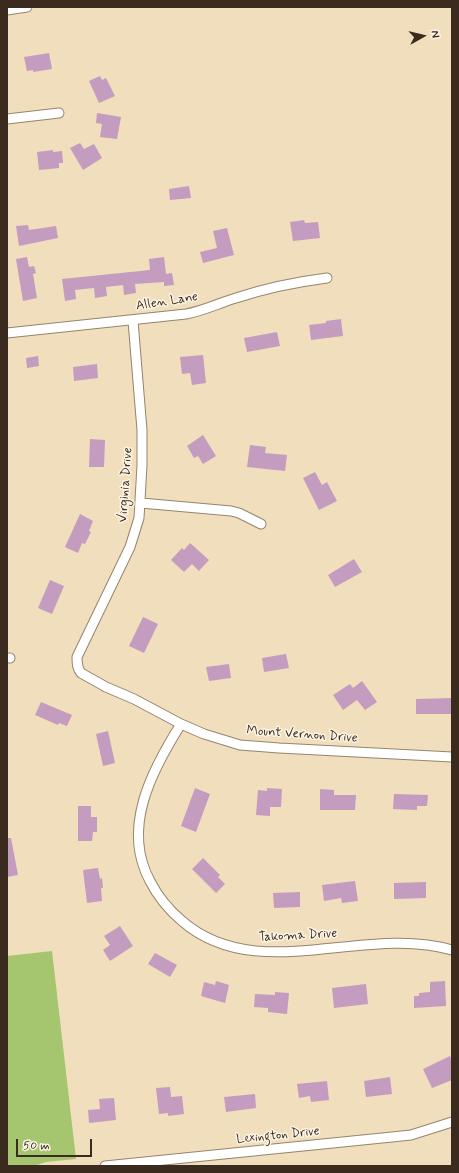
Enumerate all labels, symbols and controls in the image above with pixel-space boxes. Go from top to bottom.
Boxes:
north arrow [403,16,443,56]
text: N [427,30,442,39]
street label: Allen Lane [135,289,199,315]
street label: Virginia Drive [116,447,136,523]
street label: Mount Vernon Drive [246,723,358,747]
street label: Takoma Drive [258,926,338,946]
street label: Lexington Drive [236,1124,320,1148]
scale bar [18,1131,94,1157]
text: 50 m [23,1138,50,1154]

